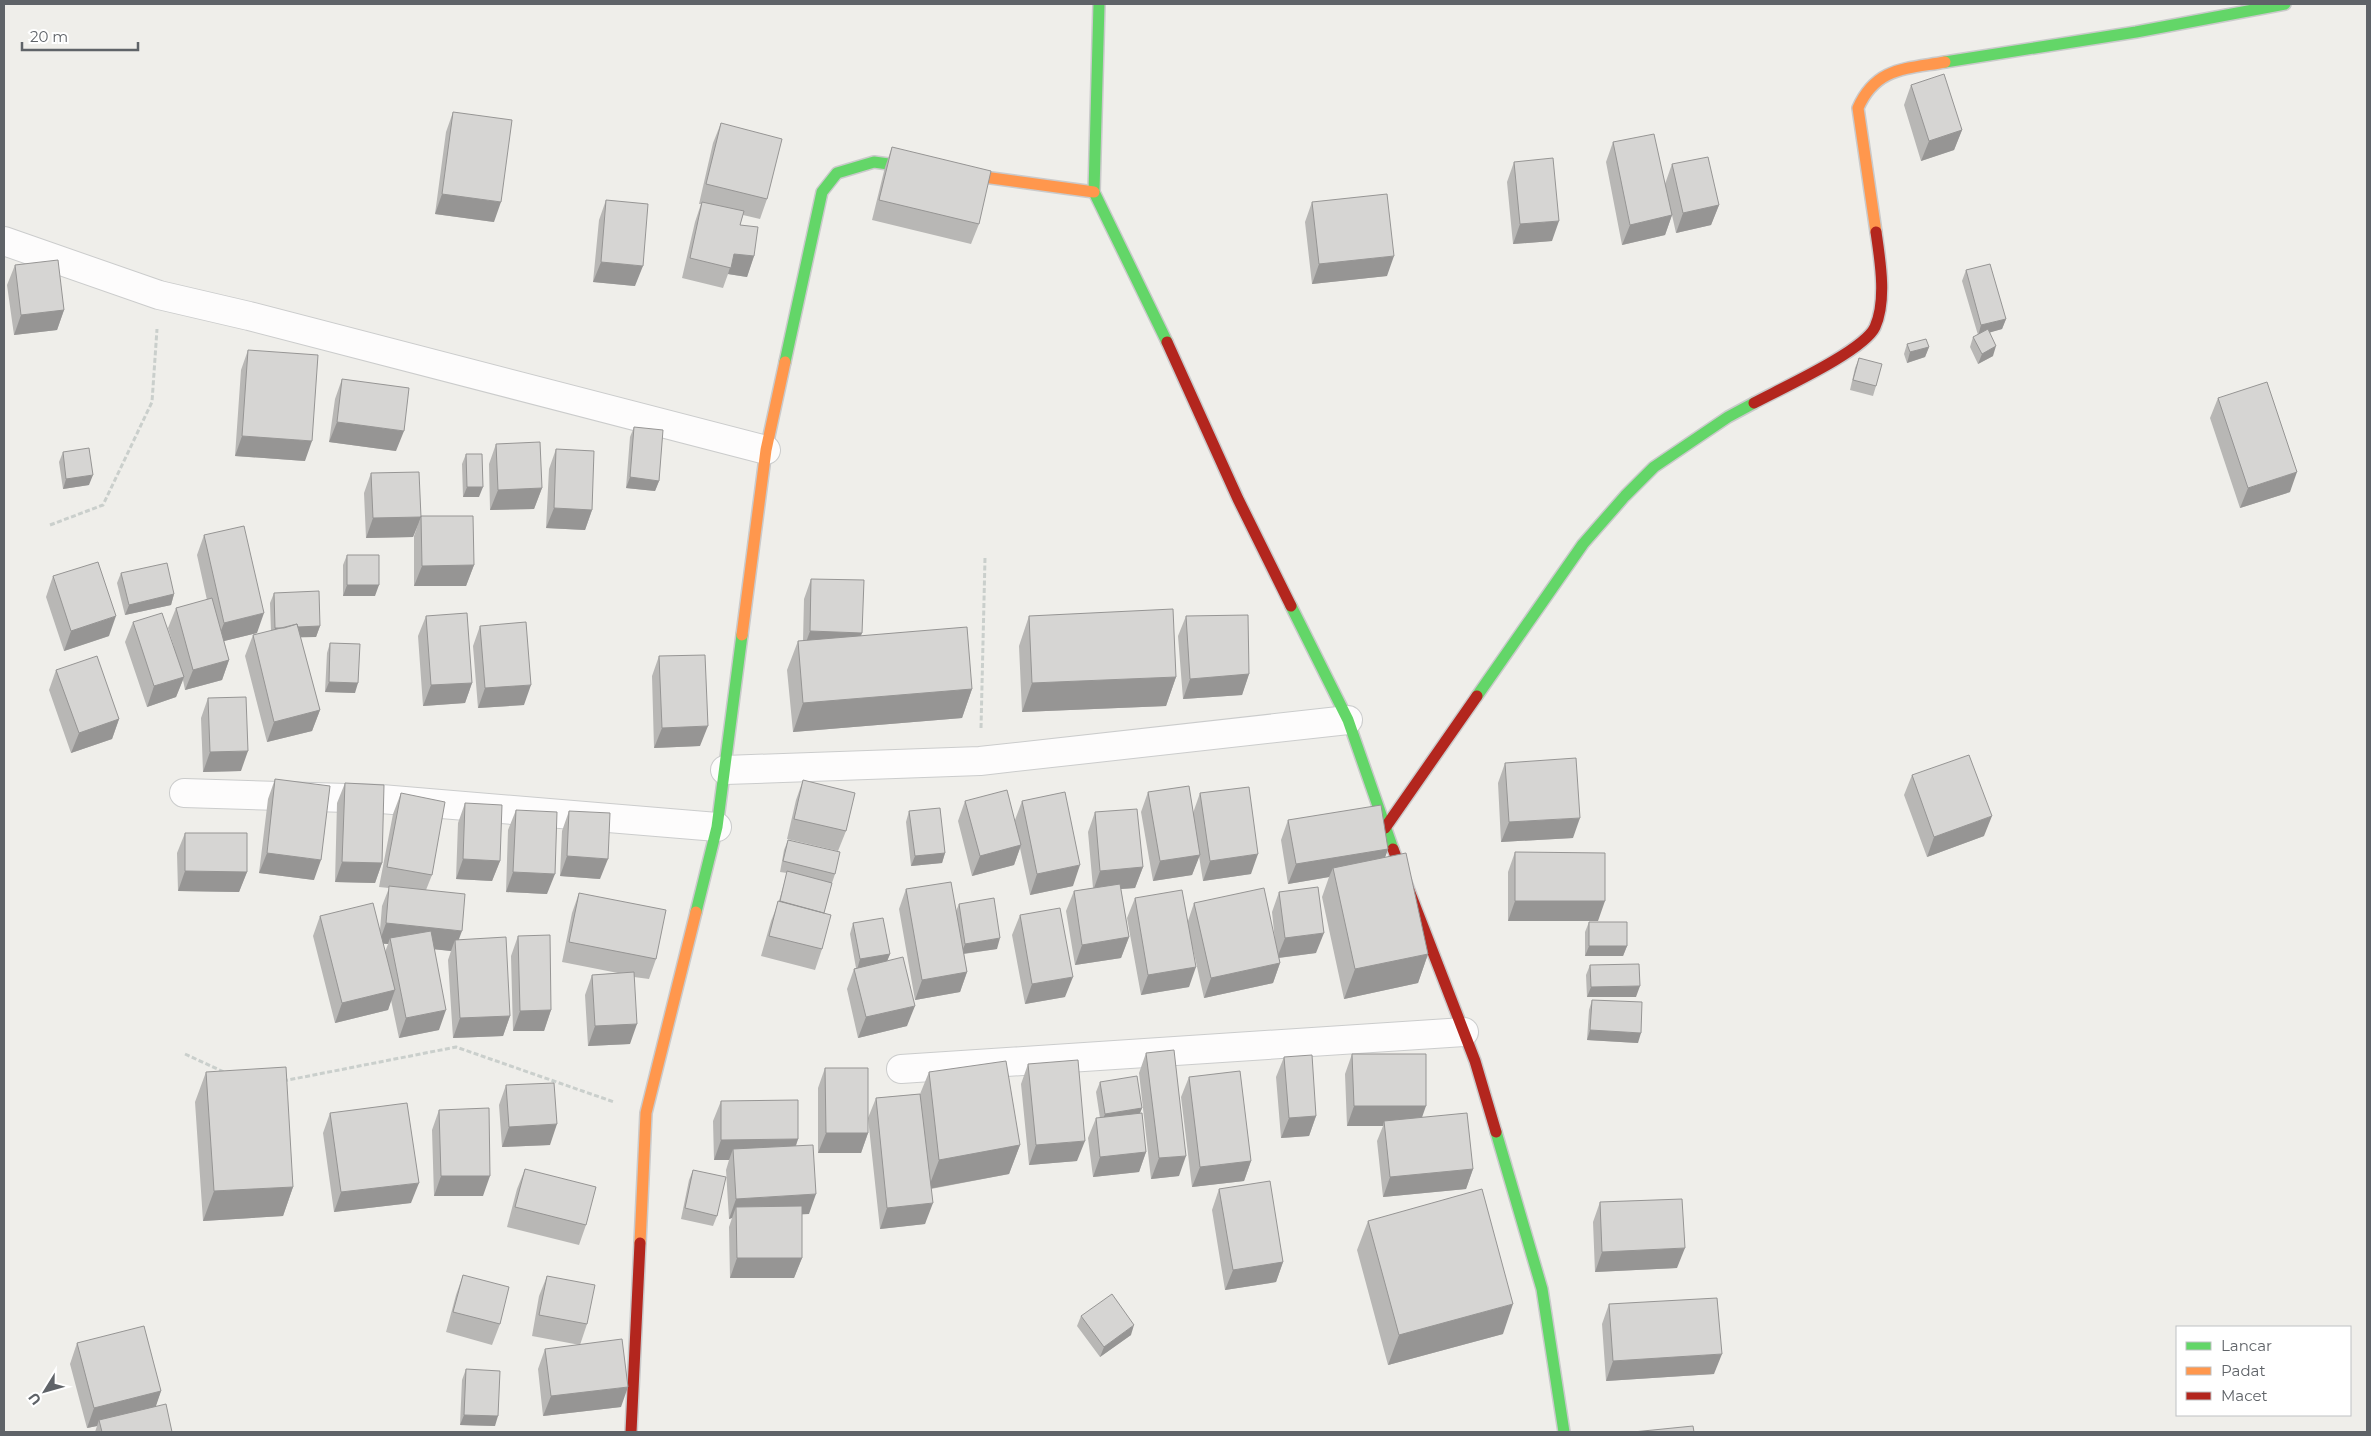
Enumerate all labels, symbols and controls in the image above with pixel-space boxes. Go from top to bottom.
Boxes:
scale bar [22,20,139,52]
text: 20 m [30,27,68,46]
legend [2176,1326,2351,1416]
text: Lancar [2221,1336,2272,1355]
text: Padat [2221,1361,2266,1380]
north arrow [20,1366,70,1416]
text: Macet [2221,1386,2268,1405]
text: U [24,1389,45,1409]

